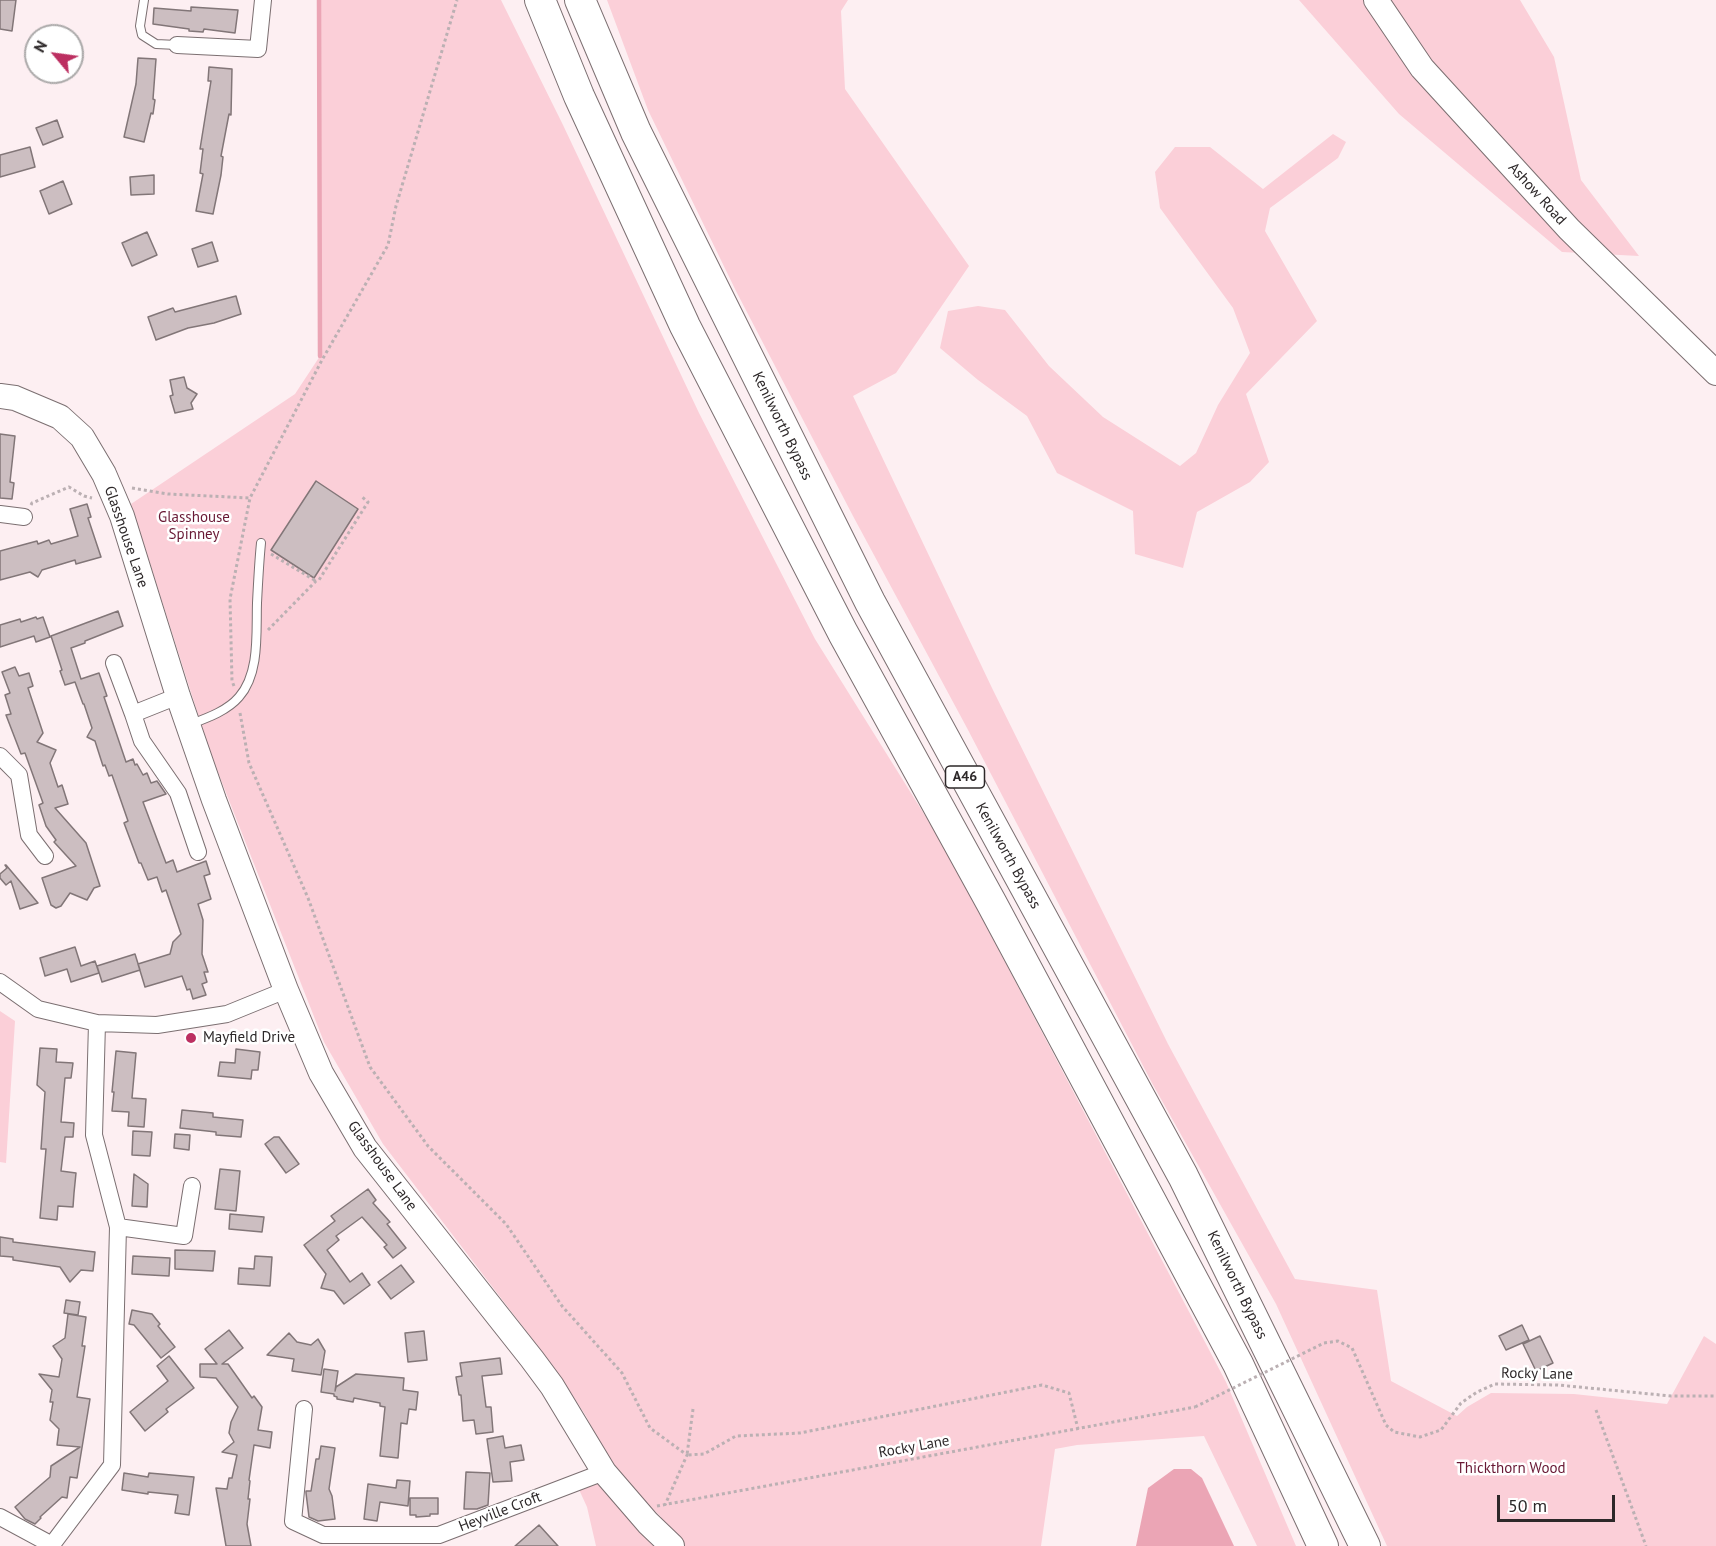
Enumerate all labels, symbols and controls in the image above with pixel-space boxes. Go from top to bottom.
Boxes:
north arrow [24,24,84,84]
text: N [29,37,51,56]
street label: Ashow Road [1504,159,1570,229]
street label: Kenilworth Bypass [748,369,816,483]
street label: Glasshouse Lane [100,484,152,590]
park label: Glasshouse Spinney [158,509,230,544]
road number: A46 [946,766,984,788]
street label: Kenilworth Bypass [971,800,1045,912]
place label: Mayfield Drive [203,1029,295,1047]
marker: Mayfield Drive [184,1031,198,1045]
street label: Glasshouse Lane [343,1118,421,1214]
street label: Kenilworth Bypass [1203,1228,1271,1342]
street label: Rocky Lane [1501,1364,1573,1384]
street label: Rocky Lane [877,1432,951,1462]
park label: Thickthorn Wood [1456,1460,1566,1478]
scale bar [1500,1483,1618,1521]
street label: Heyville Croft [456,1488,544,1536]
text: 50 m [1508,1494,1547,1517]

